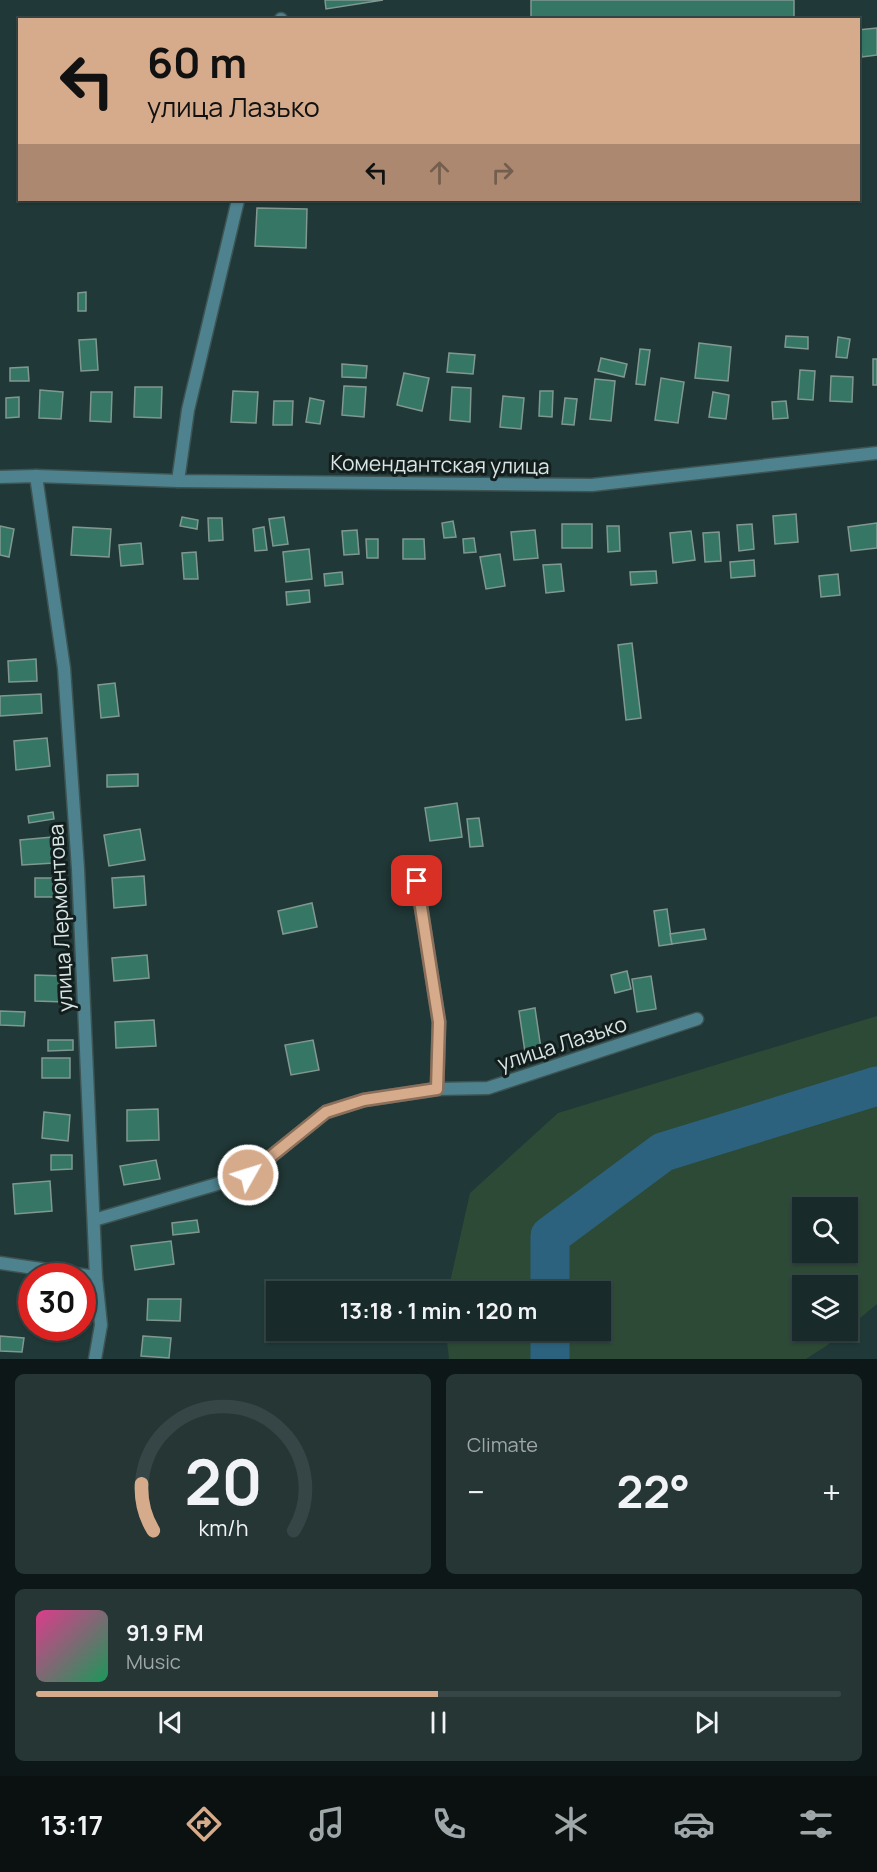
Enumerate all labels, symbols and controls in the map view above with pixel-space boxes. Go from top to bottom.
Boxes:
text: 60 m [147,33,247,91]
icon: left [48,42,126,120]
text: улица Лазько [147,88,320,125]
icon: left [360,156,393,189]
icon: ahead [423,156,456,189]
icon: right [486,156,519,189]
street label: Комендантская улица [330,448,550,480]
street label: улица Лермонтова [41,823,79,1013]
pin [391,855,442,906]
icon: arrive [400,864,433,897]
street label: улица Лазько [494,1009,630,1077]
position arrow [216,1143,280,1207]
map controls [792,1197,858,1341]
button: search [792,1197,858,1263]
speed limit sign: 30 [18,1263,96,1341]
button: layers [792,1275,858,1341]
text: 13:18 · 1 min · 120 m [340,1296,537,1326]
text: Climate [467,1431,538,1458]
text: 20 [184,1438,262,1524]
text: 22° [616,1460,690,1522]
text: − [467,1469,485,1514]
text: + [822,1469,841,1514]
text: km/h [198,1513,248,1542]
text: 91.9 FM [126,1618,204,1648]
text: Music [126,1648,181,1675]
icon: previous [154,1706,187,1739]
icon: pause [422,1706,455,1739]
icon: next [690,1706,723,1739]
icon: directions [183,1803,225,1845]
icon: music [306,1803,348,1845]
icon: phone [428,1803,470,1845]
icon: climate [550,1803,592,1845]
icon: car [673,1803,715,1845]
icon: filters [795,1803,837,1845]
text: 13:17 [40,1806,103,1843]

